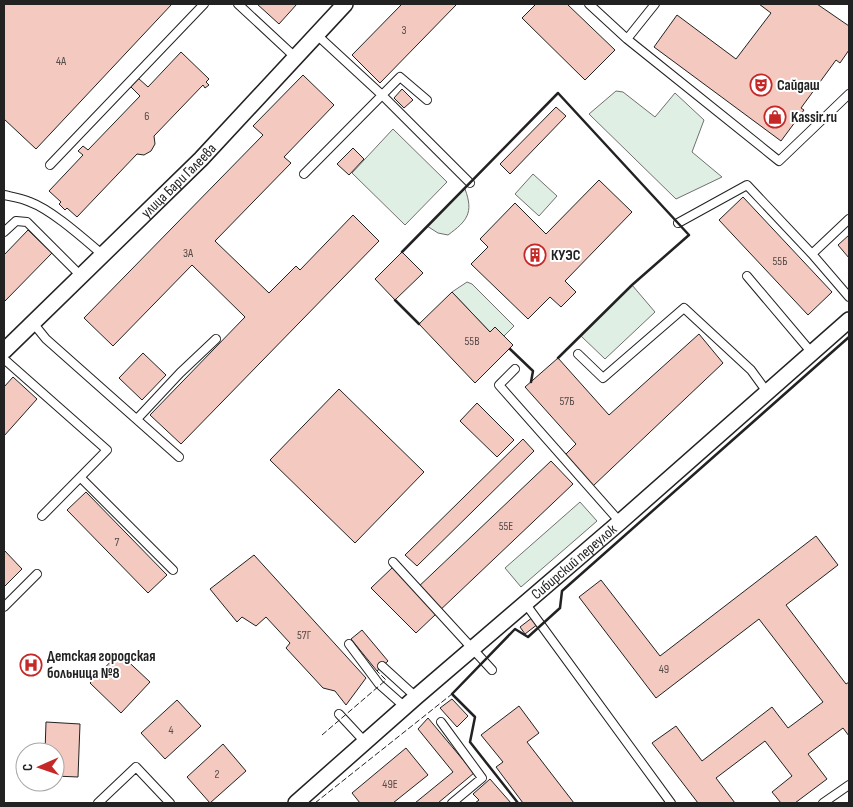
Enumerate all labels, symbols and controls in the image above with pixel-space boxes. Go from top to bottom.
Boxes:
house number: 3 [401,23,407,38]
house number: 4А [56,54,67,69]
theatre icon: Сайдаш [749,73,773,97]
place label: Сайдаш [777,76,820,95]
shop icon: Kassir.ru [763,105,787,129]
place label: Kassir.ru [791,108,837,127]
house number: 6 [144,109,150,124]
street label: улица Бари Галеева [137,139,221,222]
building icon: КУЭС [523,243,547,267]
house number: 3А [183,246,194,261]
place label: КУЭС [551,246,581,265]
house number: 55Б [773,254,787,269]
house number: 55В [465,334,479,349]
house number: 57Б [560,394,574,409]
house number: 55Е [499,519,513,534]
street label: Сибирский переулок [528,520,621,604]
house number: 7 [115,535,120,550]
house number: 57Г [297,628,312,643]
place label: Детская городская больница №8 [47,647,156,683]
hospital icon: Детская городская больница №8 [19,653,43,677]
house number: 49 [659,662,669,677]
house number: 4 [168,723,174,738]
north arrow [15,742,65,792]
text: С [19,764,36,771]
house number: 2 [215,767,220,782]
house number: 49Е [382,777,398,792]

